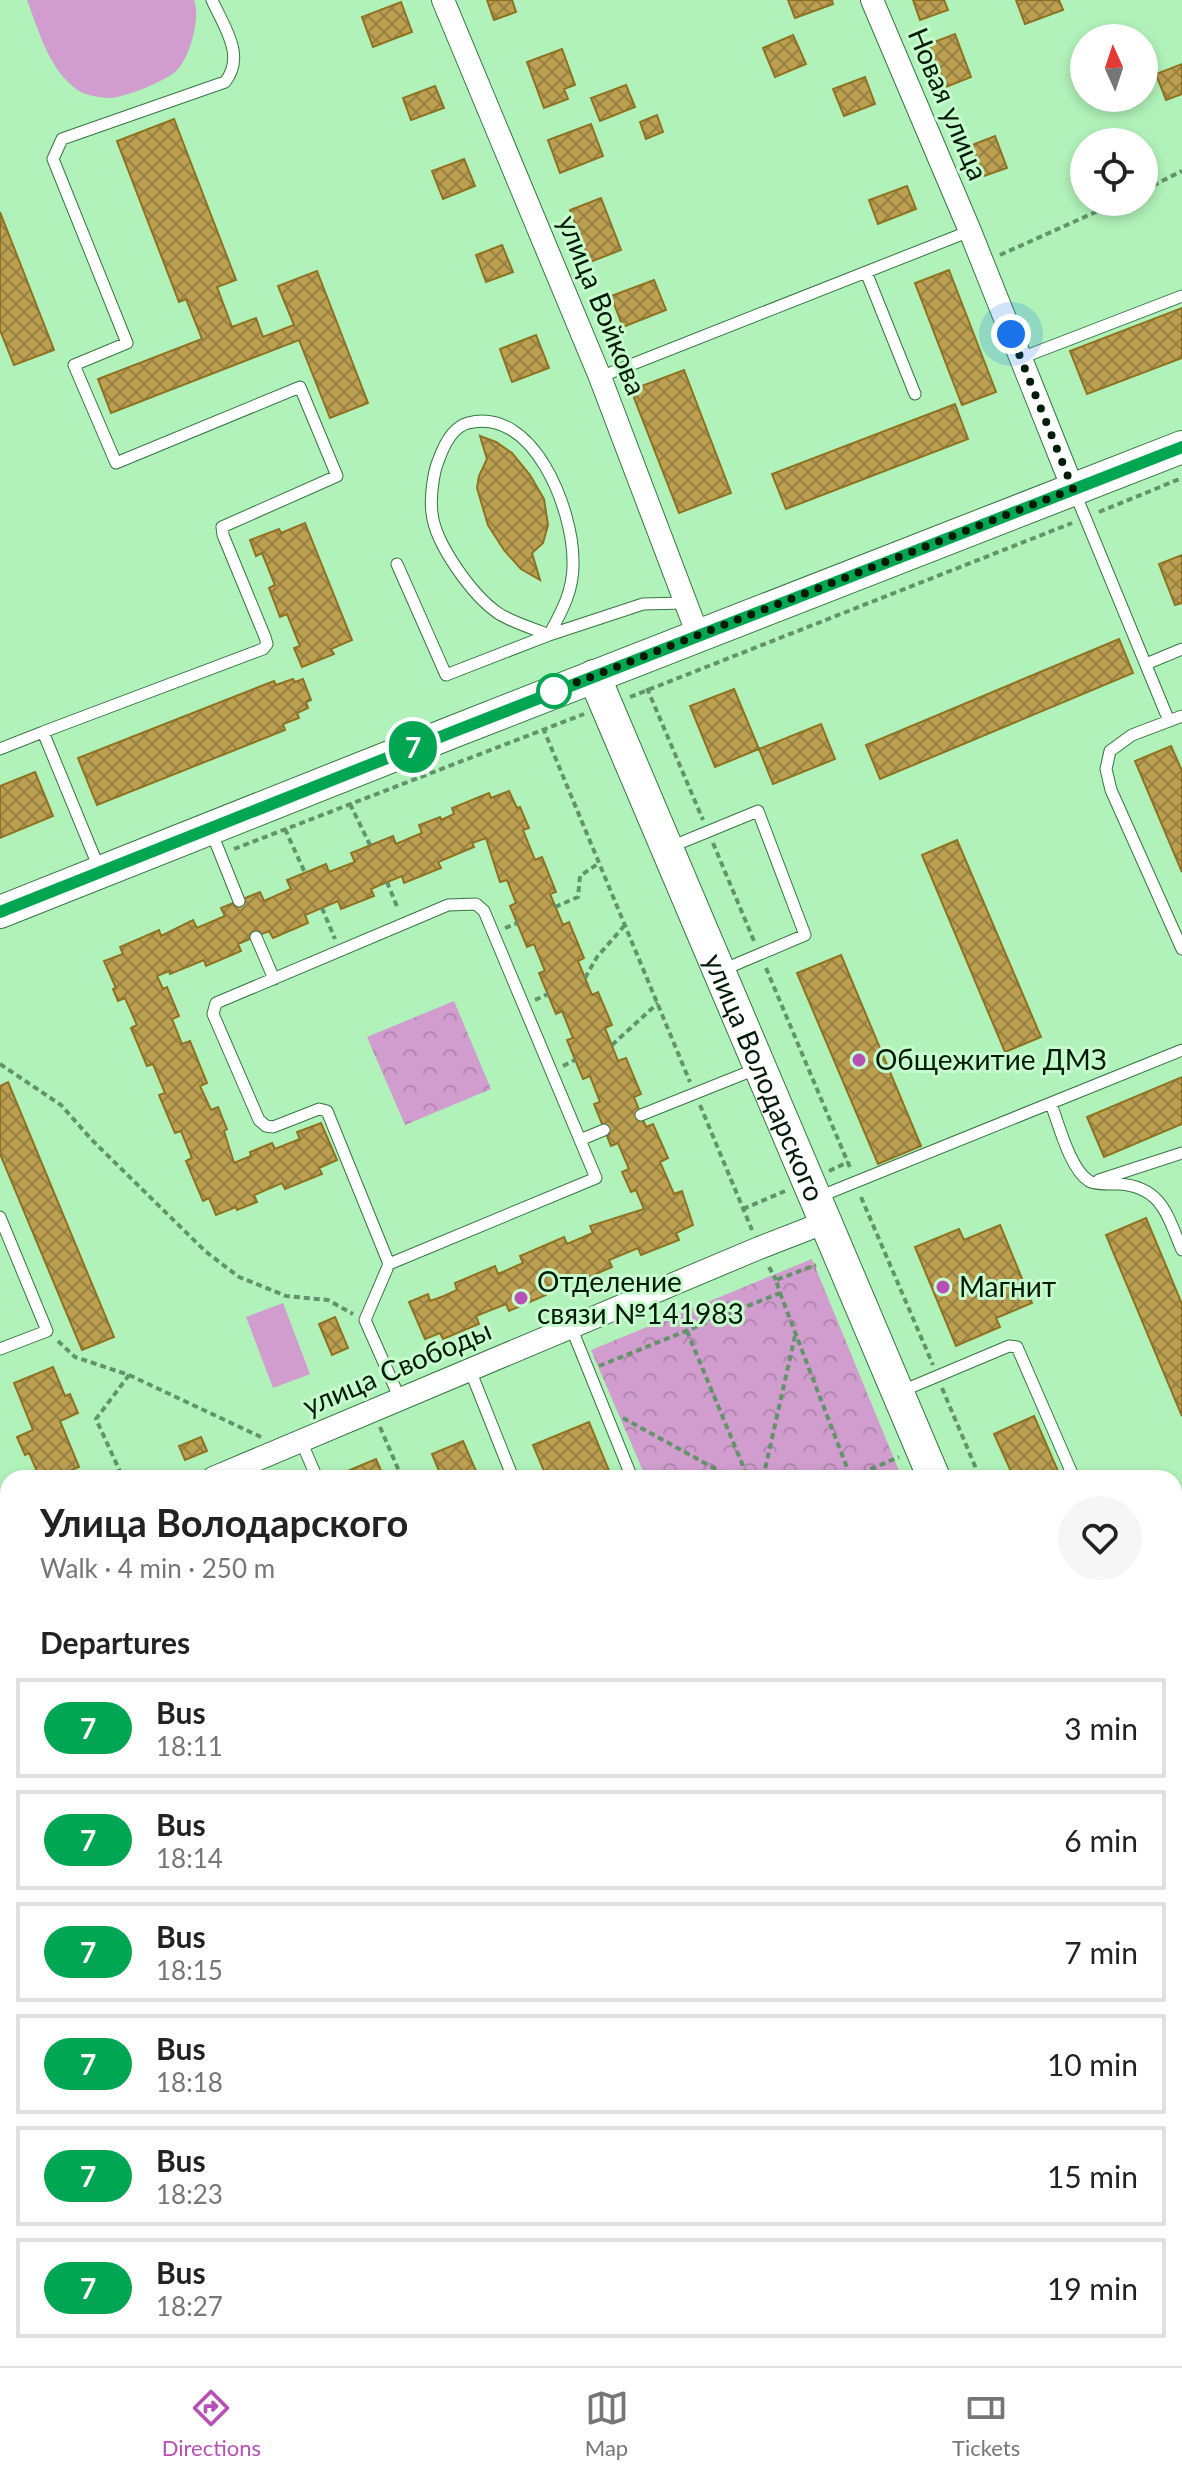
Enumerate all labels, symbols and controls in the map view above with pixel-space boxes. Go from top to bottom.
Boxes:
street label: Новая улица [902,22,996,185]
north arrow [1070,24,1158,112]
map controls [1070,24,1158,216]
button: locate [1070,128,1158,216]
street label: улица Войкова [551,210,654,400]
your location [991,314,1031,354]
unlabelled marker [537,674,571,708]
line badge: 7 [387,721,439,773]
text: 7 [405,730,421,764]
street label: улица Володарского [698,948,833,1206]
place label: Общежитие ДМЗ [875,1042,1107,1076]
marker: Общежитие ДМЗ [850,1051,868,1069]
place label: Отделение связи №141983 [537,1264,744,1330]
place label: Магнит [959,1269,1056,1303]
marker: Магнит [934,1278,952,1296]
marker: Отделение связи №141983 [512,1289,530,1307]
street label: улица Свободы [297,1312,496,1422]
button: heart [1058,1496,1142,1580]
text: Улица Володарского [40,1499,408,1545]
text: Walk · 4 min · 250 m [40,1552,275,1584]
text: Departures [40,1624,190,1660]
text: Bus [156,1694,206,1730]
text: 3 min [1064,1710,1138,1746]
text: 7 [80,1711,96,1745]
text: 18:11 [156,1730,223,1762]
text: Bus [156,1806,206,1842]
text: 6 min [1064,1822,1138,1858]
text: 7 [80,1823,96,1857]
text: 18:14 [156,1842,223,1874]
text: Bus [156,1918,206,1954]
text: 7 min [1064,1934,1138,1970]
text: 7 [80,1935,96,1969]
text: 18:15 [156,1954,223,1986]
text: Bus [156,2030,206,2066]
text: 10 min [1047,2046,1138,2082]
text: 7 [80,2047,96,2081]
text: 18:18 [156,2066,223,2098]
text: Bus [156,2142,206,2178]
text: 15 min [1047,2158,1138,2194]
text: 7 [80,2159,96,2193]
text: 18:23 [156,2178,223,2210]
text: Bus [156,2254,206,2290]
text: 19 min [1047,2270,1138,2306]
text: 7 [80,2271,96,2305]
text: 18:27 [156,2290,223,2322]
tab: Directions [162,2386,261,2461]
tab: Map [585,2386,629,2461]
tab: Tickets [952,2386,1020,2461]

